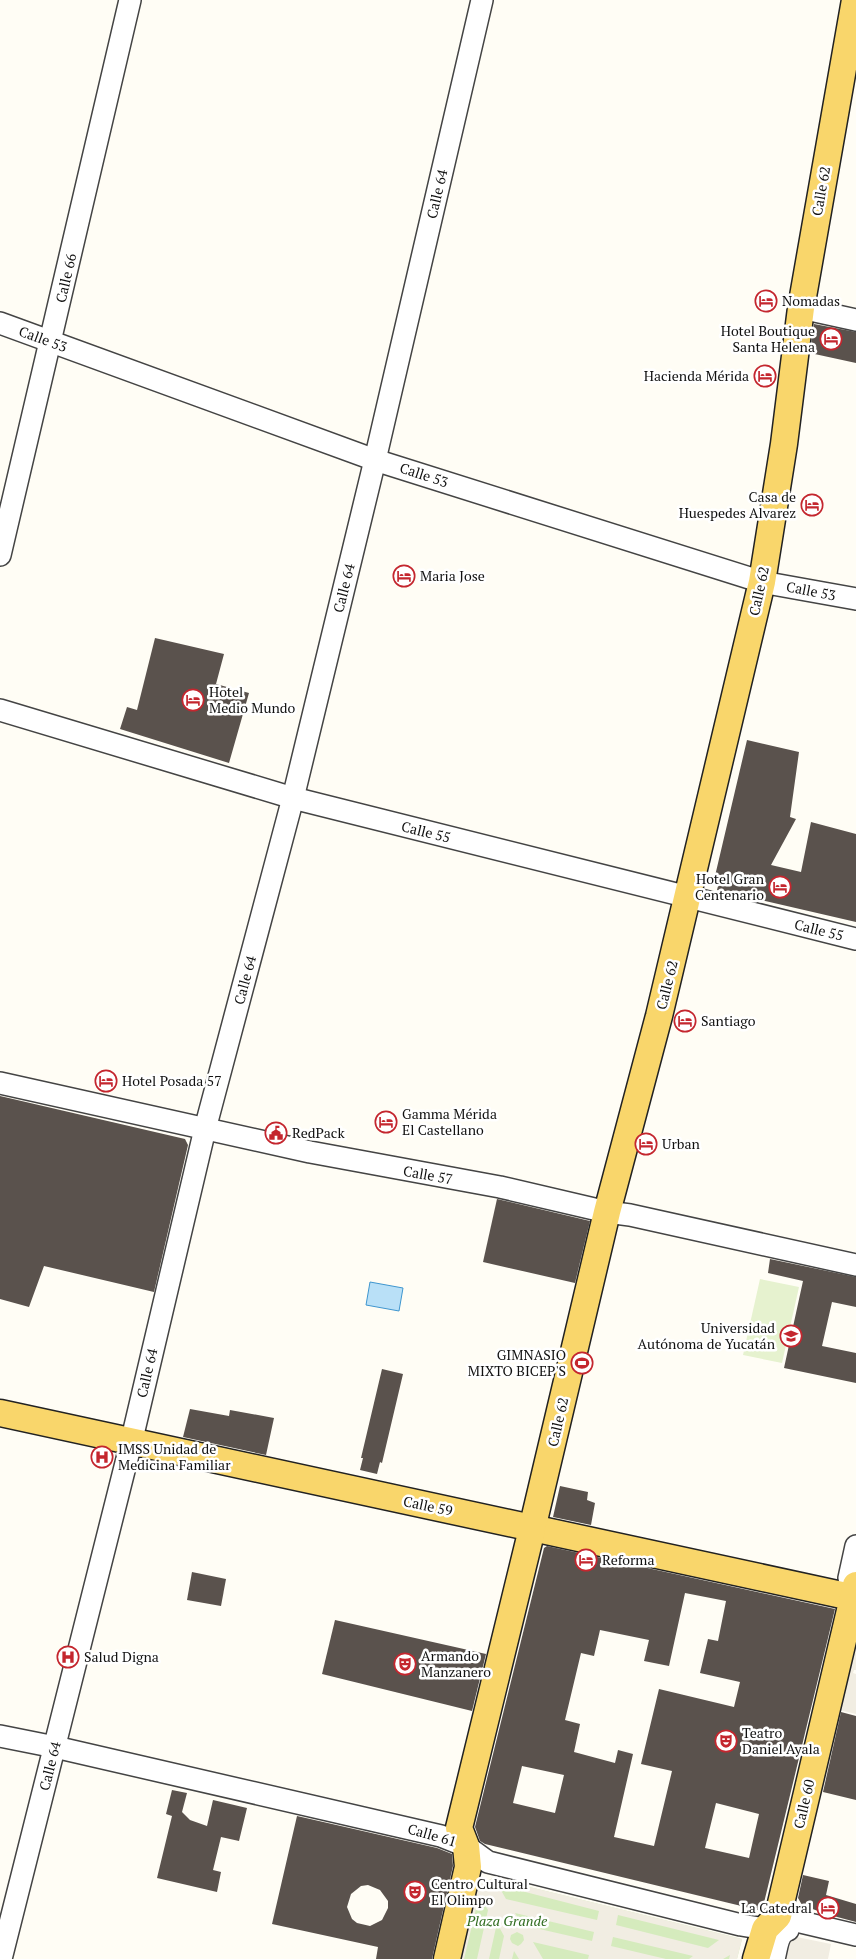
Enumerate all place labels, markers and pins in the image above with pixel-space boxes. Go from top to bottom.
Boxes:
hotel icon: Nomadas [754,289,778,313]
place label: Nomadas [782,291,840,310]
place label: Hotel Boutique Santa Helena [721,321,815,356]
hotel icon: Hotel Boutique Santa Helena [819,327,843,351]
hotel icon: Hacienda Mérida [753,364,777,388]
place label: Hacienda Mérida [644,366,749,385]
place label: Casa de Huespedes Alvarez [679,487,796,522]
hotel icon: Casa de Huespedes Alvarez [800,493,824,517]
hotel icon: Maria Jose [392,564,416,588]
place label: Maria Jose [420,566,485,585]
place label: Hotel Medio Mundo [209,682,296,717]
hotel icon: Hotel Medio Mundo [181,688,205,712]
place label: Hotel Gran Centenario [695,869,765,904]
hotel icon: Hotel Gran Centenario [768,875,792,899]
hotel icon: Santiago [673,1009,697,1033]
place label: Santiago [701,1011,756,1030]
hotel icon: Hotel Posada 57 [94,1069,118,1093]
place label: Hotel Posada 57 [122,1071,222,1090]
place label: Gamma Mérida El Castellano [402,1104,497,1139]
hotel icon: Gamma Mérida El Castellano [374,1110,398,1134]
public building icon: RedPack [264,1121,288,1145]
place label: RedPack [292,1123,345,1142]
hotel icon: Urban [634,1132,658,1156]
place label: Urban [662,1134,700,1153]
place label: Universidad Autónoma de Yucatán [638,1318,776,1353]
school or university icon: Universidad Autónoma de Yucatán [779,1324,803,1348]
place label: GIMNASIO MIXTO BICEP'S [468,1345,566,1380]
sports icon: GIMNASIO MIXTO BICEP'S [570,1351,594,1375]
place label: IMSS Unidad de Medicina Familiar [118,1439,231,1474]
hospital icon: IMSS Unidad de Medicina Familiar [90,1445,114,1469]
hotel icon: Reforma [574,1548,598,1572]
place label: Reforma [602,1550,655,1569]
hospital icon: Salud Digna [56,1645,80,1669]
place label: Armando Manzanero [421,1646,491,1681]
place label: Salud Digna [84,1647,159,1666]
theatre icon: Armando Manzanero [393,1652,417,1676]
place label: Teatro Daniel Ayala [742,1723,820,1758]
theatre icon: Teatro Daniel Ayala [714,1729,738,1753]
place label: Centro Cultural El Olimpo [431,1874,528,1909]
theatre icon: Centro Cultural El Olimpo [403,1880,427,1904]
hotel icon: La Catedral [816,1896,840,1920]
place label: La Catedral [741,1898,812,1917]

